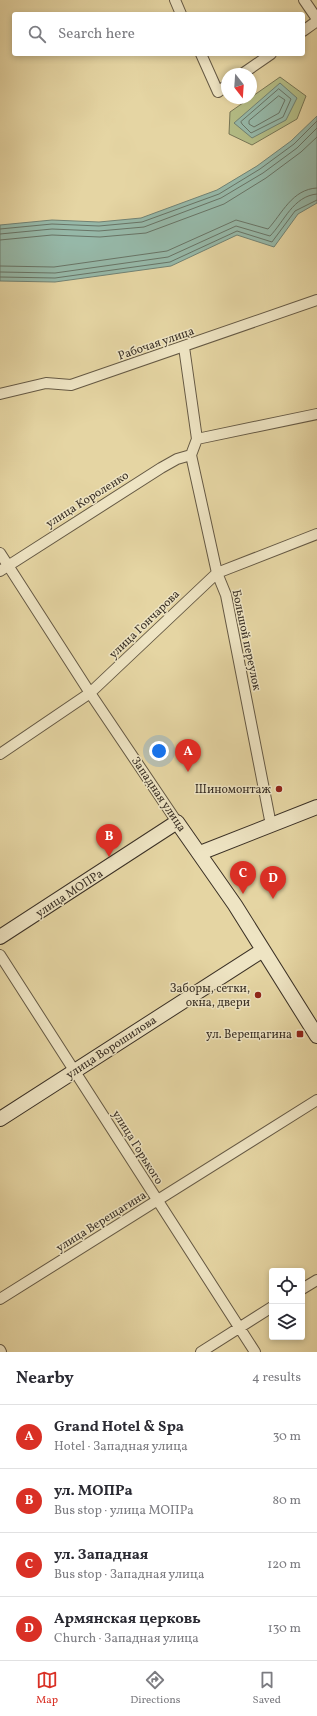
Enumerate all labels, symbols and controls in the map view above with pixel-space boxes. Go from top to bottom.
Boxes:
search box [12,12,305,56]
icon: search [26,23,48,45]
text: Search here [58,24,135,45]
north arrow [221,68,257,104]
street label: Рабочая улица [116,323,197,365]
street label: улица Короленко [43,468,132,532]
street label: улица Гончарова [106,587,184,663]
street label: Большой переулок [228,588,265,693]
pin: A [175,739,201,772]
your location [149,741,169,761]
street label: Западная улица [127,754,189,835]
place label: Шиномонтаж [195,782,271,798]
marker: Шиномонтаж [274,784,284,794]
pin: B [96,824,122,857]
pin: C [230,861,256,894]
street label: улица МОПРа [33,866,106,922]
pin: D [260,866,286,899]
place label: Заборы, сетки, окна, двери [170,981,250,1011]
marker: Заборы, сетки, окна, двери [253,990,263,1000]
street label: улица Ворошилова [63,1012,160,1083]
place label: ул. Верещагина [206,1027,292,1043]
marker: ул. Верещагина [295,1029,305,1039]
street label: улица Горького [108,1107,166,1188]
street label: улица Верещагина [53,1188,150,1256]
map controls [269,1268,305,1340]
button: locate [269,1268,305,1304]
button: layers [269,1304,305,1340]
text: Nearby [16,1367,74,1390]
text: 4 results [252,1369,301,1387]
text: Grand Hotel & Spa [54,1417,184,1438]
text: A [24,1428,34,1446]
text: 30 m [273,1428,301,1446]
text: Hotel · Западная улица [54,1438,188,1456]
text: ул. МОПРа [54,1481,133,1502]
text: B [25,1492,33,1510]
text: 80 m [272,1492,301,1510]
text: Bus stop · улица МОПРа [54,1502,194,1520]
text: ул. Западная [54,1545,148,1566]
text: C [25,1556,33,1574]
text: 120 m [267,1556,301,1574]
text: Bus stop · Западная улица [54,1566,205,1584]
text: Армянская церковь [54,1609,201,1630]
text: D [24,1620,34,1638]
text: 130 m [268,1620,301,1638]
text: Church · Западная улица [54,1630,199,1648]
tab: Map [36,1669,58,1708]
tab: Directions [130,1669,181,1708]
tab: Saved [253,1669,281,1708]

